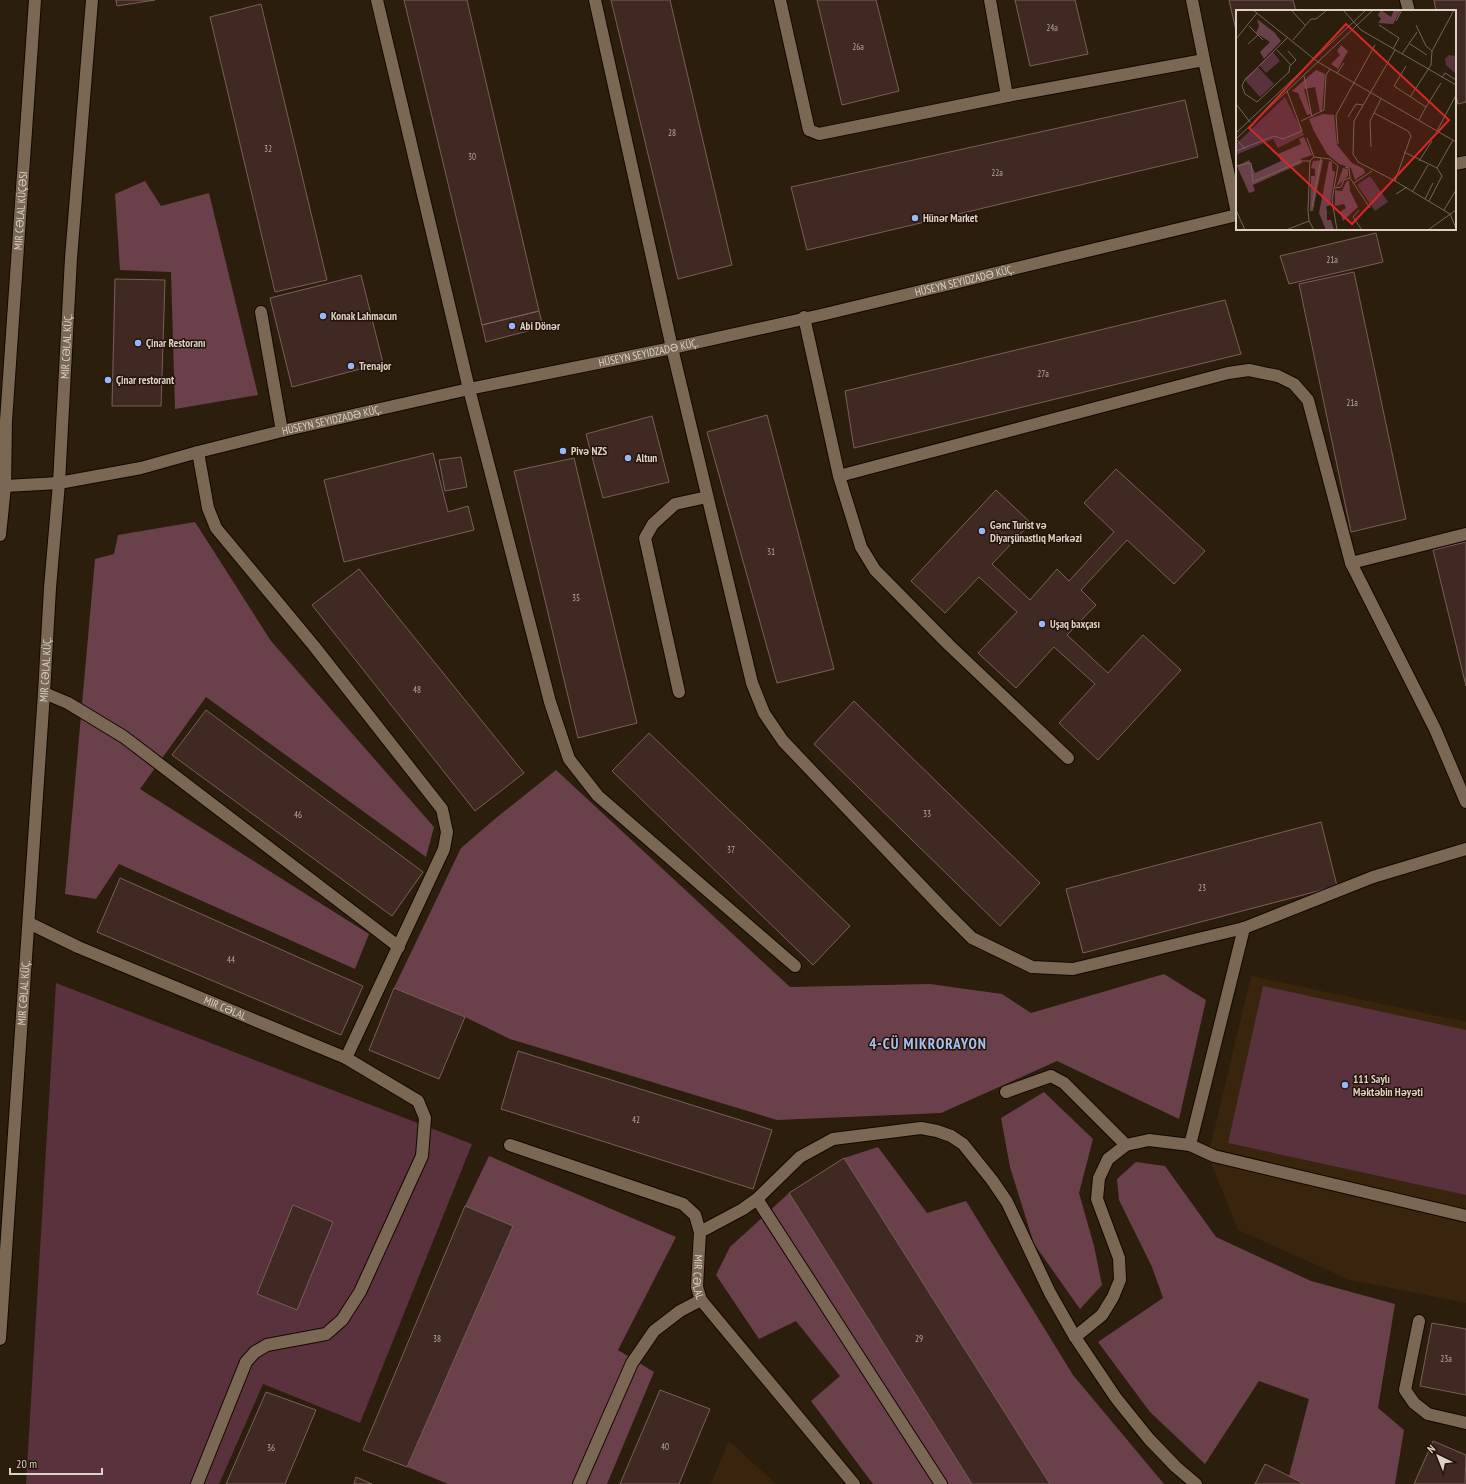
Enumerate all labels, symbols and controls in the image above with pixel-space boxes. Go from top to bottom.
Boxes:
inset map [1236,10,1456,230]
house number: 24a [1046,22,1058,33]
house number: 26a [852,41,864,52]
house number: 28 [668,127,676,138]
house number: 32 [264,143,272,154]
house number: 30 [468,151,476,162]
house number: 22a [991,167,1003,178]
street label: MIR CƏLAL KÜÇƏSI [11,171,30,251]
place label: Hünər Market [923,211,979,225]
marker: Hünər Market [910,213,920,223]
house number: 21a [1326,254,1338,265]
street label: HÜSEYN SEYIDZADƏ KÜÇ. [913,262,1015,299]
place label: Konak Lahmacun [331,309,397,323]
marker: Konak Lahmacun [318,311,328,321]
street label: MIR CƏLAL KÜÇ. [58,313,75,379]
place label: Abi Dönər [519,319,561,333]
marker: Abi Dönər [507,321,517,331]
street label: HÜSEYN SEYIDZADƏ KÜÇ. [597,335,700,370]
place label: Çinar Restoranı [146,336,205,350]
marker: Çinar Restoranı [133,338,143,348]
place label: Trenajor [359,359,392,373]
marker: Trenajor [346,361,356,371]
house number: 27a [1037,368,1049,379]
place label: Çinar restorant [116,373,175,387]
marker: Çinar restorant [103,375,113,385]
house number: 21a [1346,397,1358,408]
street label: HÜSEYN SEYIDZADƏ KÜÇ. [281,402,383,438]
place label: Pivə NZS [571,444,607,458]
marker: Pivə NZS [558,446,568,456]
place label: Altun [635,451,657,465]
marker: Altun [623,453,633,463]
place label: Gənc Turist və Diyarşünastlıq Mərkəzi [990,518,1083,545]
marker: Gənc Turist və Diyarşünastlıq Mərkəzi [977,526,987,536]
house number: 31 [767,546,775,557]
house number: 35 [572,592,580,603]
place label: Uşaq baxçası [1050,617,1100,631]
marker: Uşaq baxçası [1037,619,1047,629]
street label: MIR CƏLAL KÜÇ. [36,637,54,703]
house number: 48 [413,684,421,695]
house number: 33 [923,808,931,819]
house number: 46 [294,809,302,820]
house number: 37 [727,844,735,855]
house number: 23 [1198,882,1206,893]
house number: 44 [227,954,235,965]
street label: MIR CƏLAL KÜÇ. [14,960,33,1026]
street label: MIR CƏLAL [202,993,249,1023]
district label: 4-CÜ MIKRORAYON [869,1034,987,1053]
place label: 111 Saylı Məktəbin Həyəti [1353,1072,1424,1099]
marker: 111 Saylı Məktəbin Həyəti [1340,1080,1350,1090]
house number: 42 [632,1114,640,1125]
street label: MIR CƏLAL [690,1254,708,1302]
house number: 38 [433,1333,441,1344]
house number: 29 [915,1333,923,1344]
house number: 23a [1440,1353,1452,1364]
north arrow [1418,1436,1458,1476]
house number: 40 [661,1441,669,1452]
house number: 36 [267,1442,275,1453]
text: N [1424,1442,1438,1456]
scale bar [10,1450,102,1476]
text: 20 m [16,1456,37,1471]

